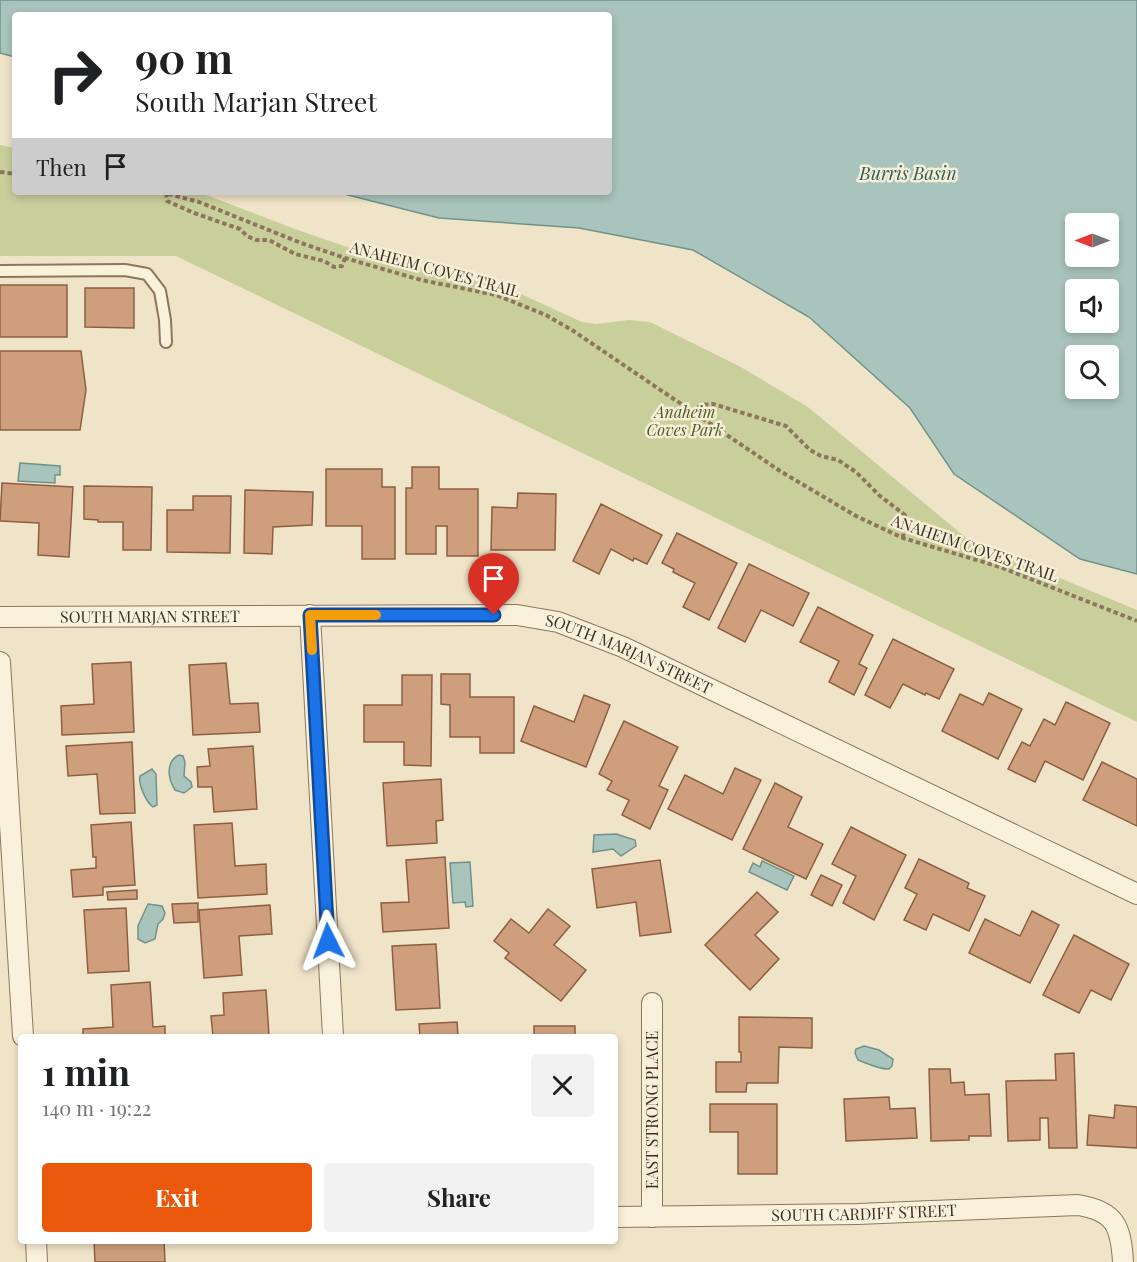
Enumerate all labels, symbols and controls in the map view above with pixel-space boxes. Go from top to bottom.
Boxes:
text: 90 m [135,29,233,85]
icon: right [36,36,114,114]
text: South Marjan Street [135,83,377,119]
icon: arrive [99,150,132,183]
text: Then [36,152,87,182]
water label: Burris Basin [858,161,957,185]
north arrow [1065,213,1119,267]
map controls [1065,213,1119,399]
street label: ANAHEIM COVES TRAIL [347,235,523,301]
button: sound [1065,279,1119,333]
button: search [1065,345,1119,399]
park label: Anaheim Coves Park [647,401,723,440]
street label: ANAHEIM COVES TRAIL [888,509,1062,586]
pin [468,553,519,615]
icon: arrive [477,562,510,595]
street label: SOUTH MARJAN STREET [60,605,240,627]
street label: SOUTH MARJAN STREET [544,609,716,698]
position arrow [296,909,360,973]
street label: EAST STRONG PLACE [641,1031,662,1189]
text: 1 min [42,1047,130,1095]
button: close [531,1054,594,1117]
text: 140 m · 19:22 [42,1094,151,1121]
button: Exit [42,1163,312,1232]
button: Share [324,1163,594,1232]
street label: SOUTH CARDIFF STREET [771,1199,957,1225]

